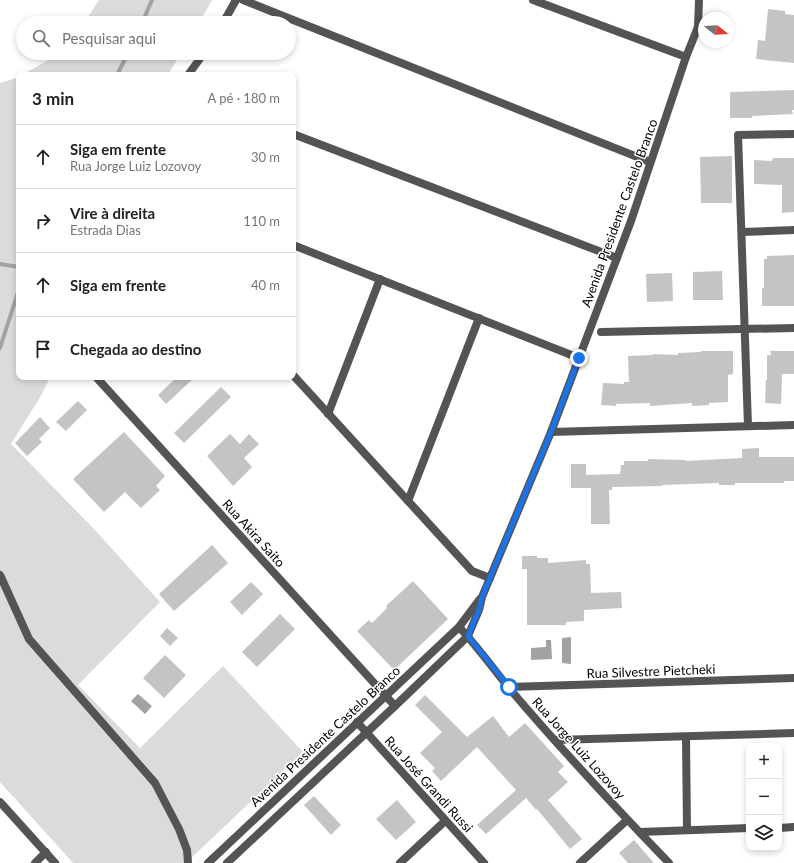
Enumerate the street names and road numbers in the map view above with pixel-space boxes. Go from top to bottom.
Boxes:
street label: Avenida Presidente Castelo Branco [577,117,661,309]
street label: Rua Akira Saito [219,496,289,570]
street label: Rua Silvestre Pietcheki [586,661,716,681]
street label: Avenida Presidente Castelo Branco [247,662,403,810]
street label: Rua Jorge Luiz Lozovoy [529,694,629,802]
street label: Rua José Grandi Russi [382,733,476,835]

